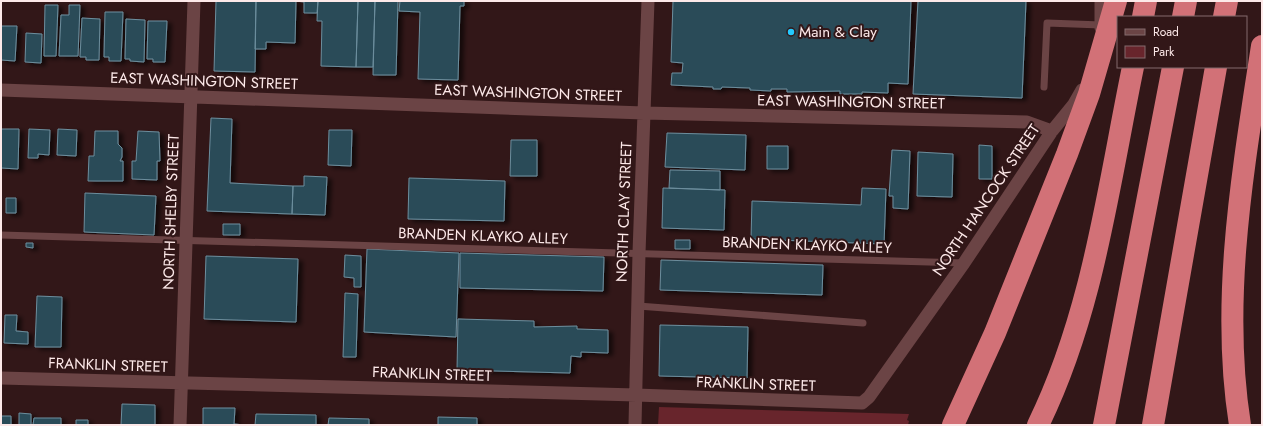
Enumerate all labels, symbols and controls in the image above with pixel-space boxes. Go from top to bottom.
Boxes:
legend [1117,16,1247,68]
place label: Main & Clay [799,21,877,43]
text: Road [1153,23,1179,41]
marker: Main & Clay [786,27,796,37]
text: Park [1153,43,1175,61]
street label: EAST WASHINGTON STREET [110,67,298,95]
street label: EAST WASHINGTON STREET [434,79,622,107]
street label: EAST WASHINGTON STREET [757,89,945,115]
street label: NORTH HANCOCK STREET [927,120,1045,280]
street label: NORTH SHELBY STREET [157,134,185,290]
street label: NORTH CLAY STREET [611,141,637,283]
street label: BRANDEN KLAYKO ALLEY [398,222,569,250]
street label: BRANDEN KLAYKO ALLEY [722,231,893,259]
street label: FRANKLIN STREET [48,352,168,378]
street label: FRANKLIN STREET [372,361,492,387]
street label: FRANKLIN STREET [696,371,816,397]

